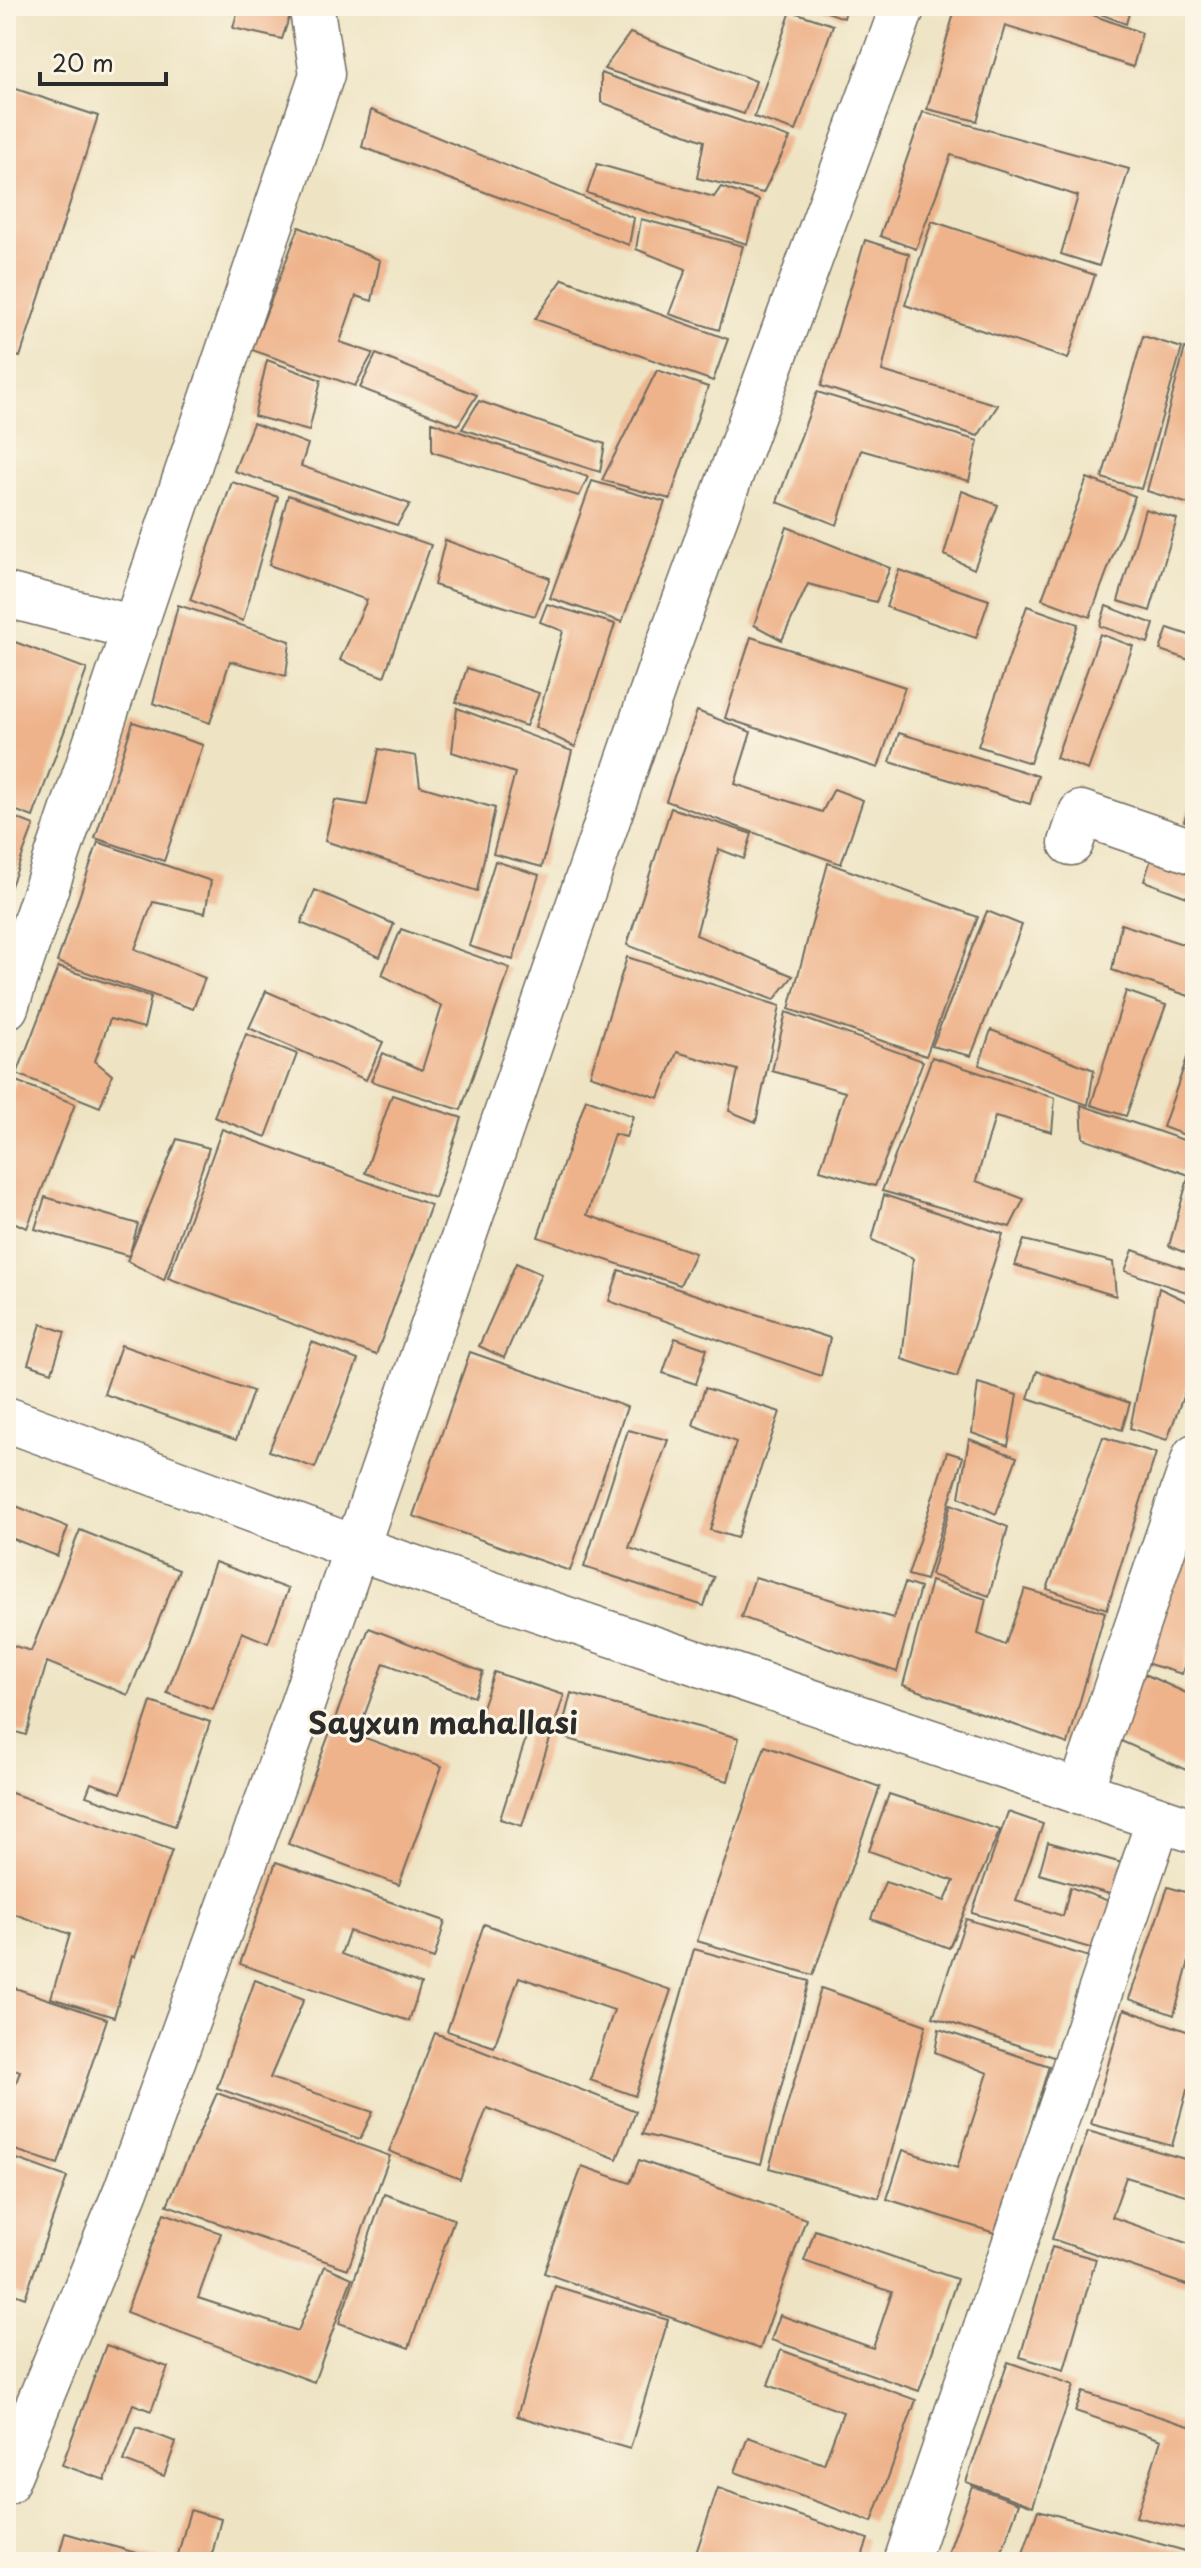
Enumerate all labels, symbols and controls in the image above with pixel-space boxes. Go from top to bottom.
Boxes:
scale bar [40,36,166,86]
text: 20 m [52,44,114,80]
district label: Sayxun mahallasi [308,1699,578,1744]

